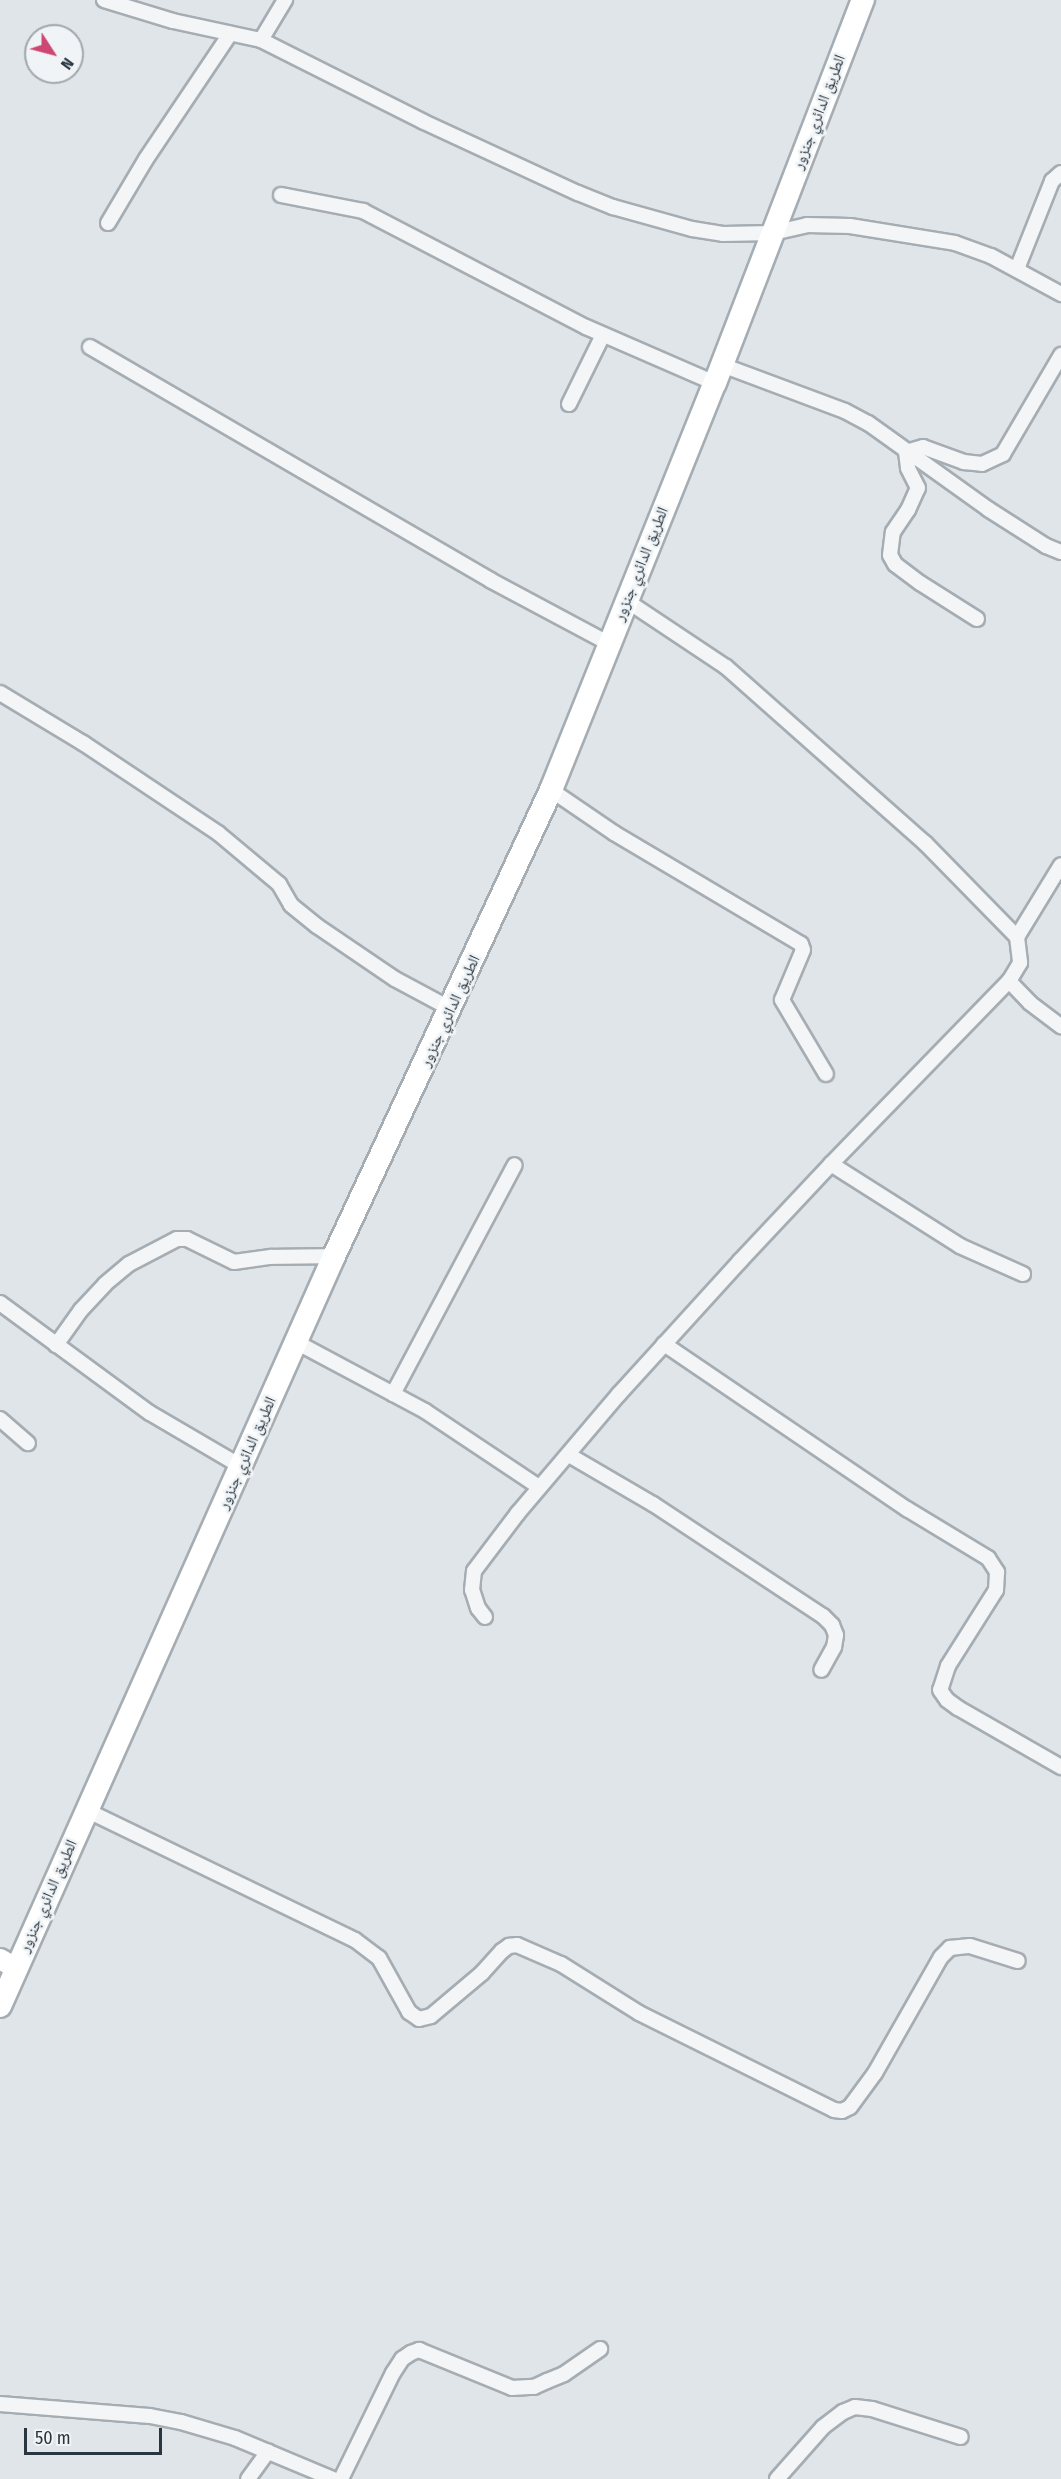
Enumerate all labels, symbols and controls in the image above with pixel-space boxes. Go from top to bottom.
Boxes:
north arrow [24,24,84,84]
street label: الطريق الدائري جنزور [788,52,850,172]
text: N [57,54,78,73]
street label: الطريق الدائري جنزور [609,504,673,624]
street label: الطريق الدائري جنزور [416,952,484,1070]
street label: الطريق الدائري جنزور [214,1394,280,1512]
street label: الطريق الدائري جنزور [15,1837,81,1955]
scale bar [27,2416,165,2454]
text: 50 m [35,2427,71,2449]

